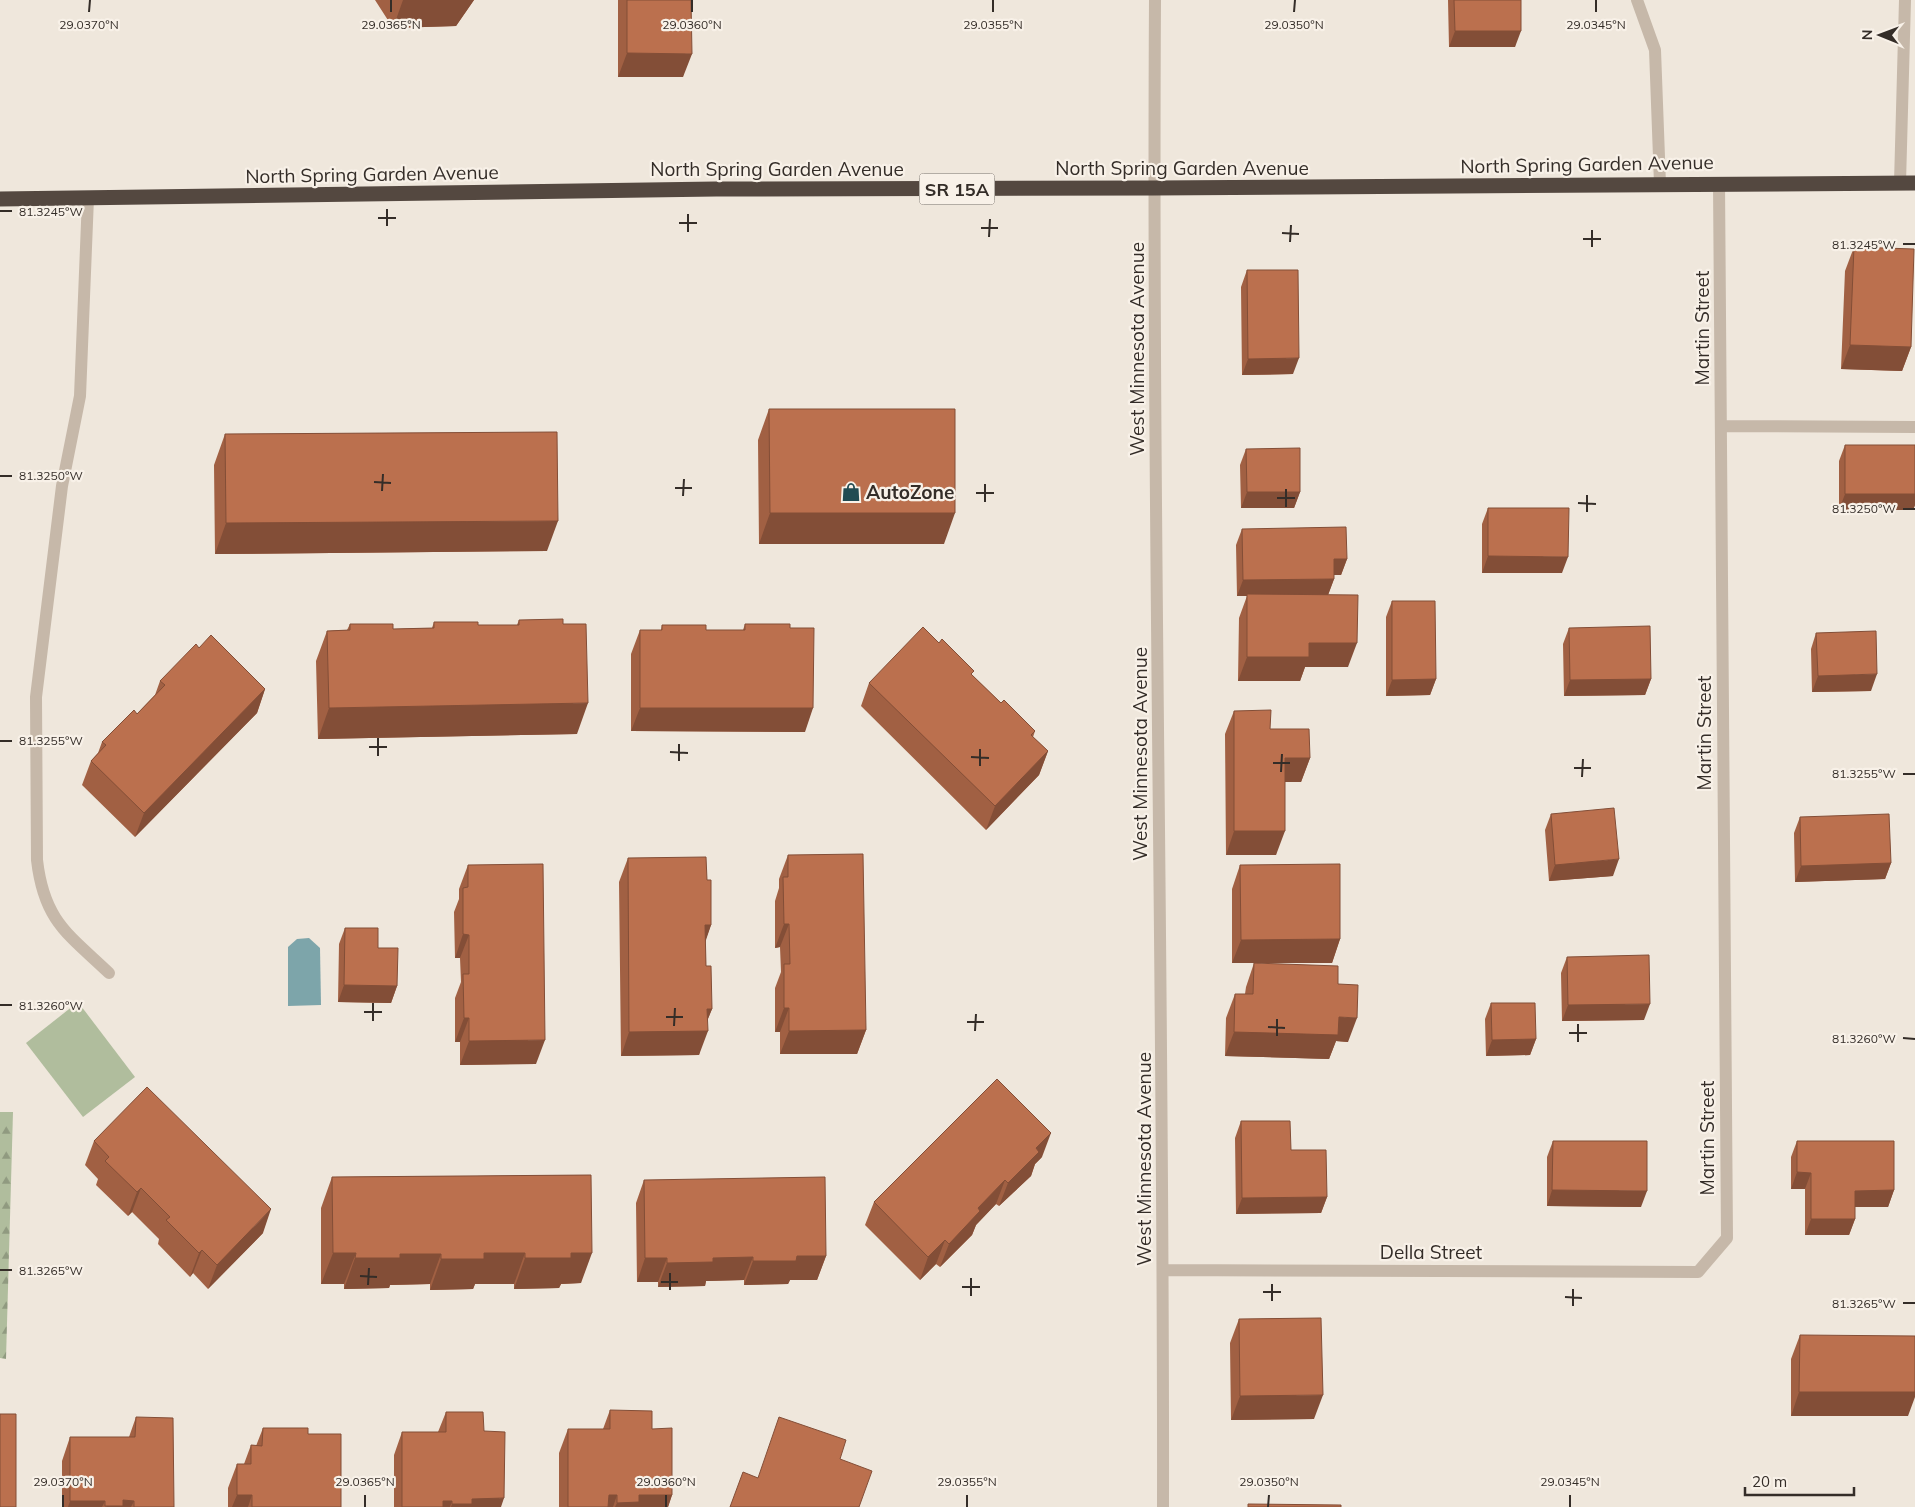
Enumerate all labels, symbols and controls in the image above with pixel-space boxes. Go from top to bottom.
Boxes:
north arrow [1855,10,1905,60]
text: 29.0370°N [59,17,119,32]
text: 29.0365°N [361,17,421,32]
text: 29.0360°N [662,17,722,32]
text: 29.0355°N [963,17,1023,32]
text: 29.0350°N [1264,17,1324,32]
text: 29.0345°N [1566,17,1626,32]
text: N [1858,29,1876,40]
street label: North Spring Garden Avenue [1460,150,1714,178]
street label: North Spring Garden Avenue [1055,156,1309,180]
street label: North Spring Garden Avenue [650,157,904,181]
street label: North Spring Garden Avenue [245,160,499,188]
road number: SR 15A [920,173,994,204]
text: 81.3245°W [19,204,83,219]
text: 81.3245°W [1832,237,1896,252]
street label: West Minnesota Avenue [1125,242,1149,456]
street label: Martin Street [1690,270,1714,385]
text: 81.3250°W [19,468,83,483]
place label: AutoZone [866,480,954,504]
shop icon: AutoZone [840,481,862,503]
text: 81.3250°W [1832,501,1896,516]
street label: West Minnesota Avenue [1128,647,1152,861]
street label: Martin Street [1692,675,1716,790]
text: 81.3255°W [19,733,83,748]
text: 81.3255°W [1832,766,1896,781]
text: 81.3260°W [19,998,83,1013]
text: 81.3260°W [1832,1031,1896,1046]
street label: West Minnesota Avenue [1132,1052,1156,1266]
street label: Martin Street [1695,1080,1719,1195]
street label: Della Street [1380,1240,1483,1264]
text: 81.3265°W [19,1263,83,1278]
text: 81.3265°W [1832,1296,1896,1311]
scale bar [1745,1464,1854,1496]
text: 20 m [1752,1472,1787,1491]
text: 29.0370°N [33,1474,93,1489]
text: 29.0365°N [335,1474,395,1489]
text: 29.0360°N [636,1474,696,1489]
text: 29.0355°N [937,1474,997,1489]
text: 29.0350°N [1239,1474,1299,1489]
text: 29.0345°N [1540,1474,1600,1489]

